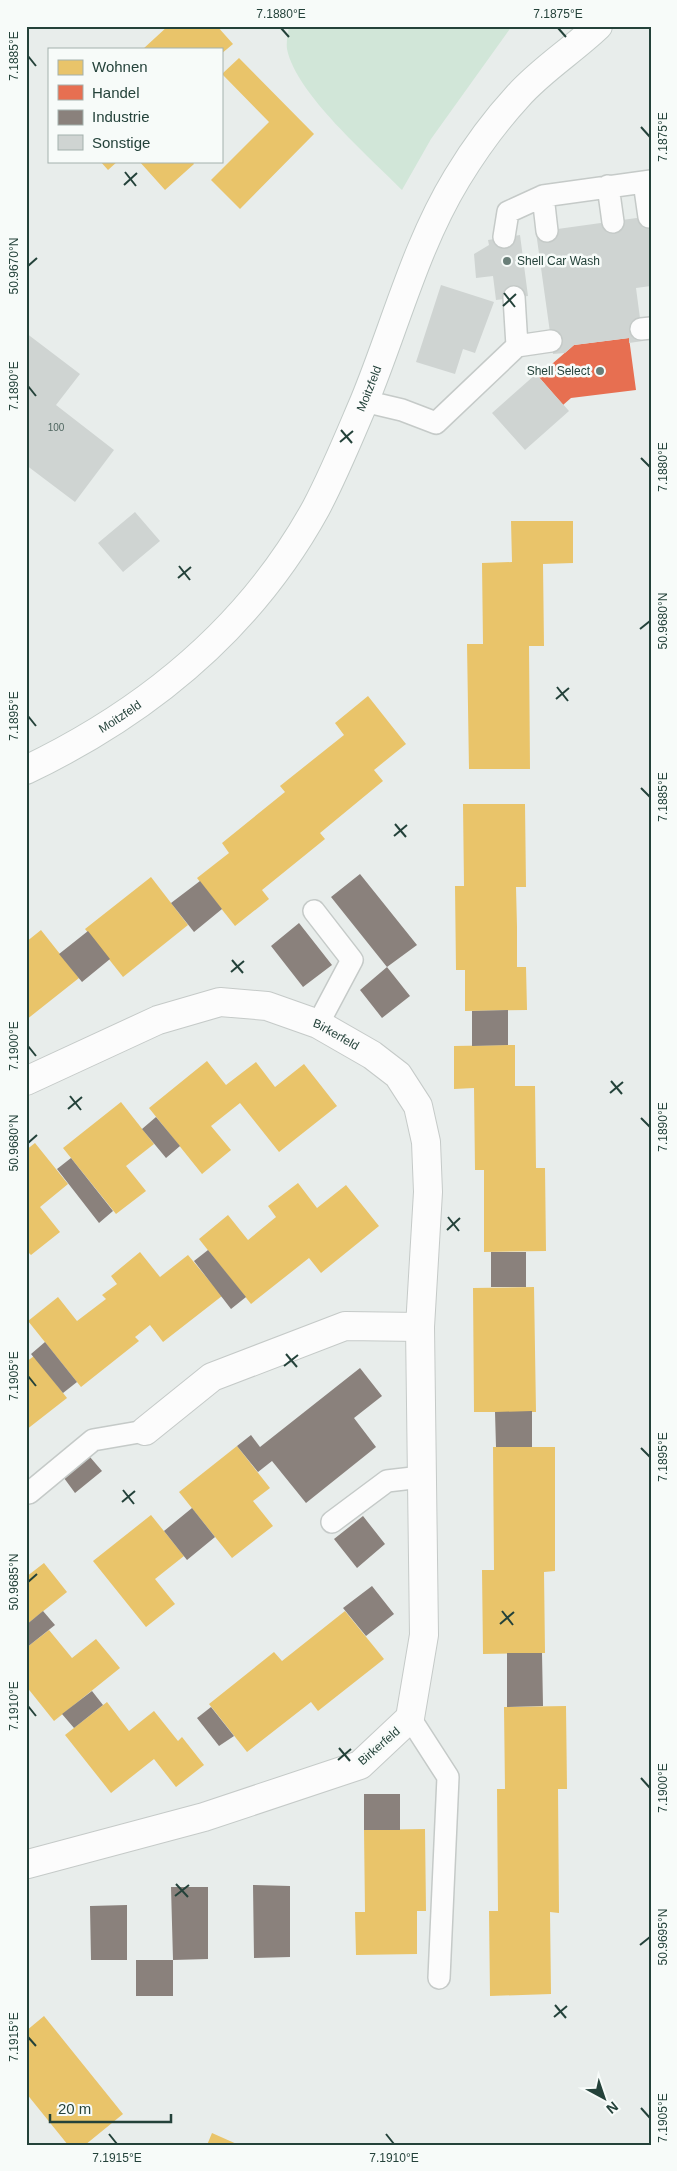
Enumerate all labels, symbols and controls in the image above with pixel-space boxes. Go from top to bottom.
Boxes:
text: 7.1880°E [256,7,306,21]
text: 7.1875°E [533,7,583,21]
text: 7.1885°E [7,31,21,81]
legend [48,48,222,162]
text: Wohnen [92,58,148,75]
text: Handel [92,84,140,101]
text: Industrie [92,108,150,125]
text: 7.1875°E [656,112,670,162]
text: Sonstige [92,134,150,151]
text: 50.9670°N [7,238,21,294]
place label: Shell Car Wash [517,254,600,268]
marker: Shell Car Wash [501,255,513,267]
text: 7.1890°E [7,361,21,411]
street label: Moitzfeld [354,364,384,414]
place label: Shell Select [527,364,591,378]
marker: Shell Select [594,365,606,377]
house number: 100 [48,422,65,433]
text: 7.1880°E [656,442,670,492]
text: 50.9680°N [656,593,670,649]
text: 7.1895°E [7,691,21,741]
street label: Moitzfeld [96,698,144,736]
text: 7.1885°E [656,772,670,822]
street label: Birkerfeld [311,1016,362,1053]
text: 7.1900°E [7,1021,21,1071]
text: 7.1890°E [656,1102,670,1152]
text: 50.9680°N [7,1115,21,1171]
text: 7.1905°E [7,1351,21,1401]
text: 7.1895°E [656,1432,670,1482]
text: 50.9685°N [7,1554,21,1610]
text: 7.1910°E [7,1681,21,1731]
street label: Birkerfeld [355,1724,403,1768]
text: 7.1900°E [656,1763,670,1813]
text: 50.9695°N [656,1909,670,1965]
text: 7.1915°E [7,2012,21,2062]
north arrow [580,2074,630,2124]
scale bar [50,2091,171,2123]
text: 7.1905°E [656,2093,670,2143]
text: N [603,2099,621,2117]
text: 20 m [58,2100,91,2117]
text: 7.1915°E [92,2151,142,2165]
text: 7.1910°E [369,2151,419,2165]

